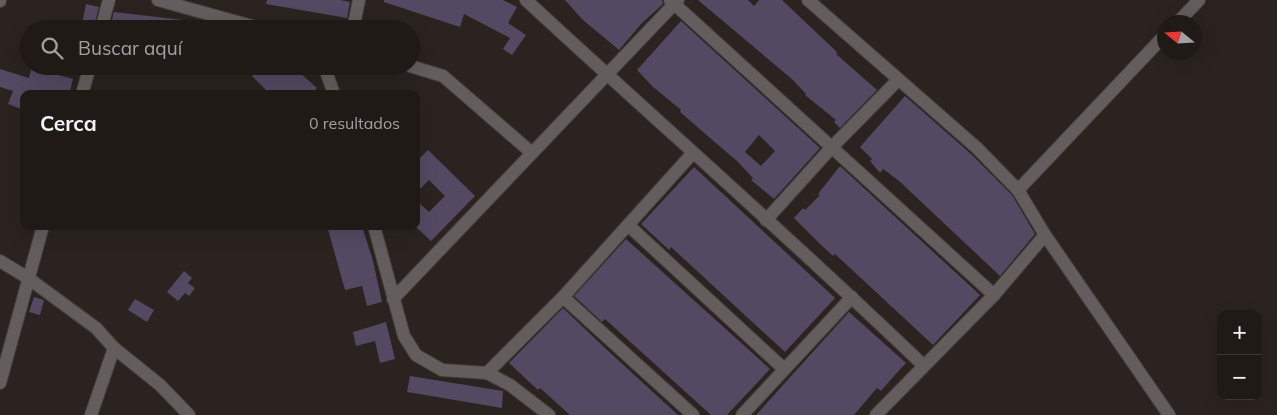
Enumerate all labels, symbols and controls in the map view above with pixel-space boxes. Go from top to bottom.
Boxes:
north arrow [1157,15,1202,60]
search box [20,20,420,75]
icon: search [38,34,66,62]
text: Buscar aquí [78,36,182,60]
text: Cerca [40,110,97,136]
text: 0 resultados [309,113,400,133]
map controls [1217,310,1262,400]
button: + [1217,310,1262,355]
button: − [1217,355,1262,400]

